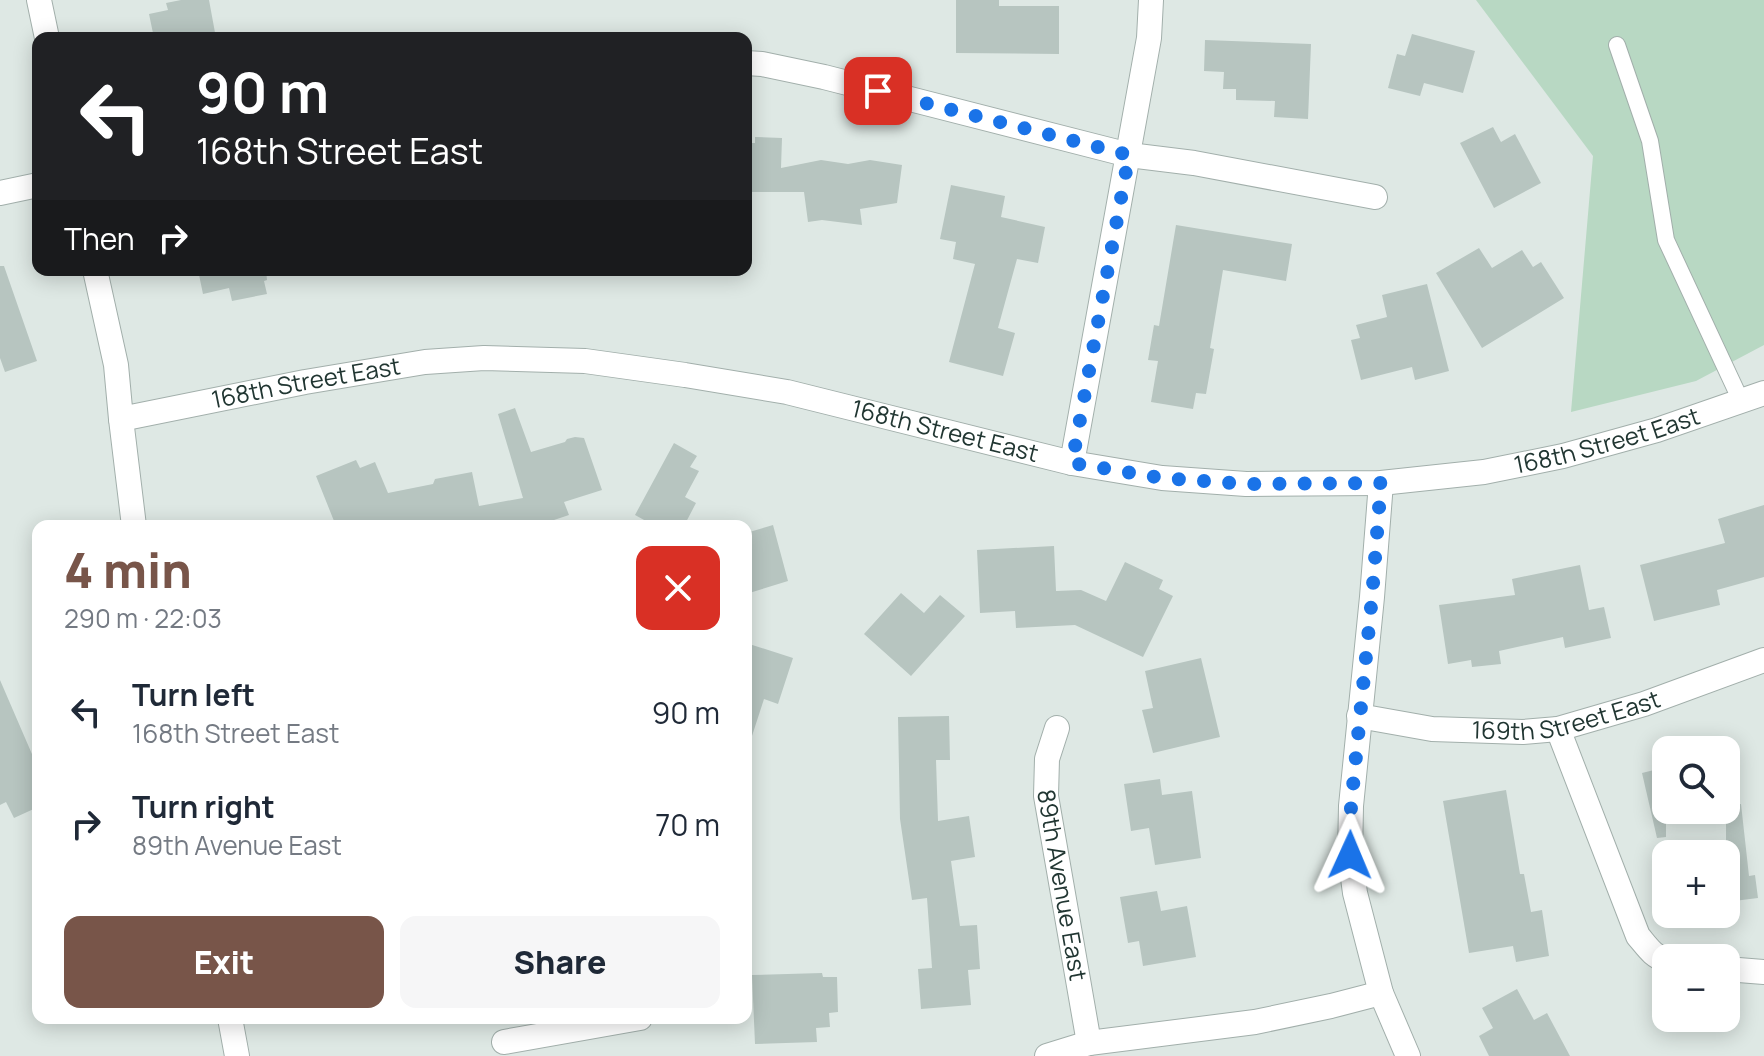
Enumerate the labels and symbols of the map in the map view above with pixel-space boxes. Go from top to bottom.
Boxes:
pin [844,57,912,125]
street label: 168th Street East [208,348,403,415]
street label: 168th Street East [848,391,1042,469]
street label: 168th Street East [1511,398,1704,481]
street label: 169th Street East [1471,682,1664,747]
street label: 89th Avenue East [1030,787,1096,983]
position arrow [1308,813,1392,897]

